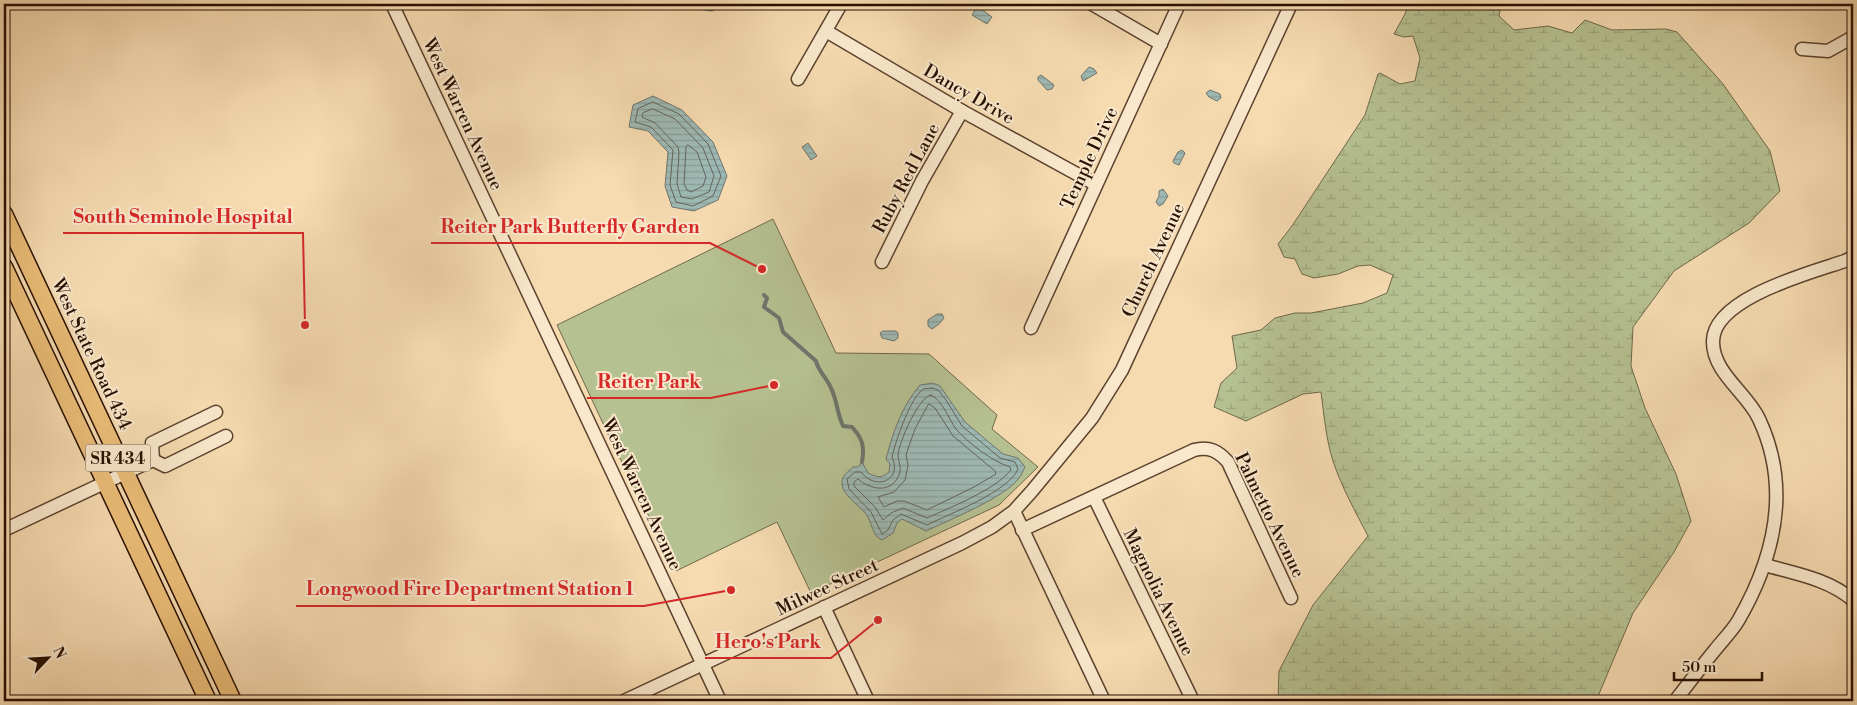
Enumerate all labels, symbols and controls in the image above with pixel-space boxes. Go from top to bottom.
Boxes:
street label: West Warren Avenue [417,34,508,194]
street label: Dancy Drive [919,59,1018,130]
street label: Temple Drive [1056,103,1123,213]
street label: Ruby Red Lane [868,119,945,237]
callout: South Seminole Hospital [63,199,303,233]
street label: Church Avenue [1117,199,1190,321]
text: South Seminole Hospital [73,205,293,229]
callout: Reiter Park Butterfly Garden [431,209,710,243]
text: Reiter Park Butterfly Garden [440,215,700,239]
street label: West State Road 434 [46,274,137,434]
callout: Reiter Park [587,364,711,398]
text: Reiter Park [597,370,701,394]
street label: West Warren Avenue [596,414,687,574]
road number: SR 434 [86,444,150,472]
street label: Palmetto Avenue [1229,449,1310,582]
street label: Magnolia Avenue [1118,525,1199,660]
street label: Milwee Street [772,553,883,621]
callout: Longwood Fire Department Station 1 [296,572,644,606]
text: Longwood Fire Department Station 1 [306,577,634,601]
callout: Hero's Park [705,624,831,658]
text: Hero's Park [715,630,821,654]
north arrow [22,632,72,682]
text: N [48,644,69,662]
scale bar [1674,650,1762,682]
text: 50 m [1682,658,1716,677]

